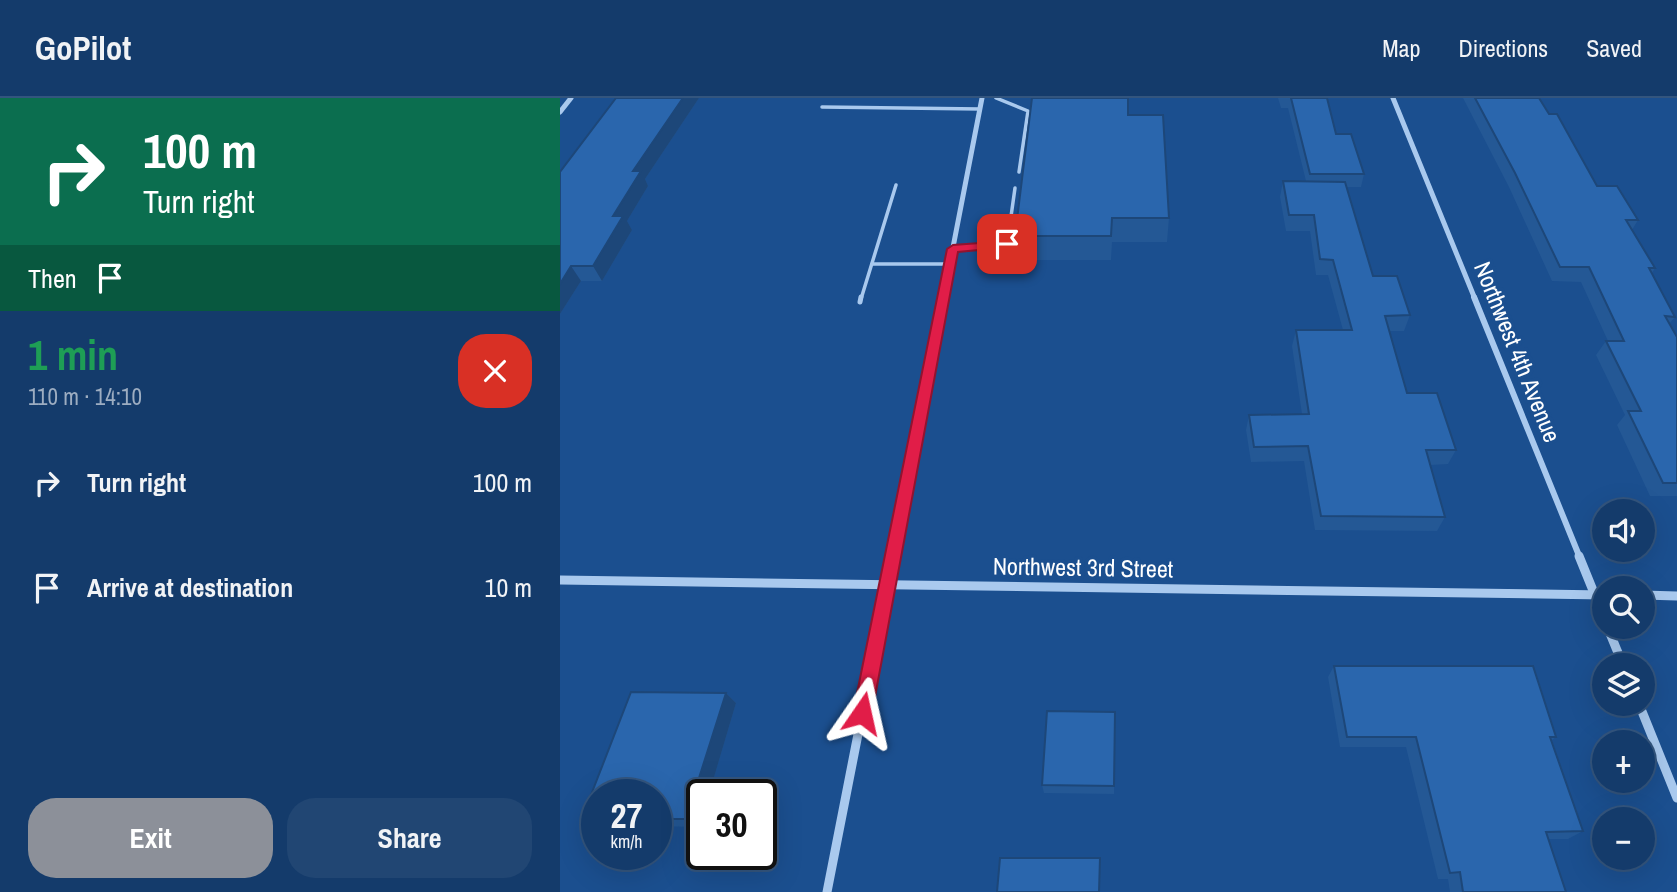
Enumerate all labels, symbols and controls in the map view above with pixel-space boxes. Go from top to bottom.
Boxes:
text: GoPilot [35,26,131,70]
text: Map [1382,32,1420,64]
text: Directions [1458,32,1548,64]
text: Saved [1586,32,1642,64]
text: 100 m [143,117,257,183]
icon: right [28,126,119,217]
text: Turn right [143,180,255,223]
pin [977,214,1037,274]
icon: arrive [988,225,1026,263]
street label: Northwest 4th Avenue [1467,257,1569,447]
icon: arrive [91,259,129,297]
text: Then [28,261,77,296]
text: 1 min [28,327,118,383]
button: close [458,334,532,408]
text: 110 m · 14:10 [28,381,142,412]
icon: right [28,464,66,502]
text: Turn right [87,465,186,500]
text: 100 m [473,465,532,500]
map controls [1592,499,1655,870]
button: sound [1592,499,1655,562]
street label: Northwest 3rd Street [993,549,1174,585]
icon: arrive [28,569,66,607]
text: Arrive at destination [87,570,293,605]
text: 10 m [485,570,532,605]
button: search [1592,576,1655,639]
button: layers [1592,653,1655,716]
position arrow [825,676,899,750]
button: + [1592,730,1655,793]
speed limit sign: 30 [686,779,777,870]
text: 27 [611,792,642,839]
button: Exit [28,798,273,878]
button: Share [287,798,532,878]
button: − [1592,807,1655,870]
text: km/h [611,829,643,854]

